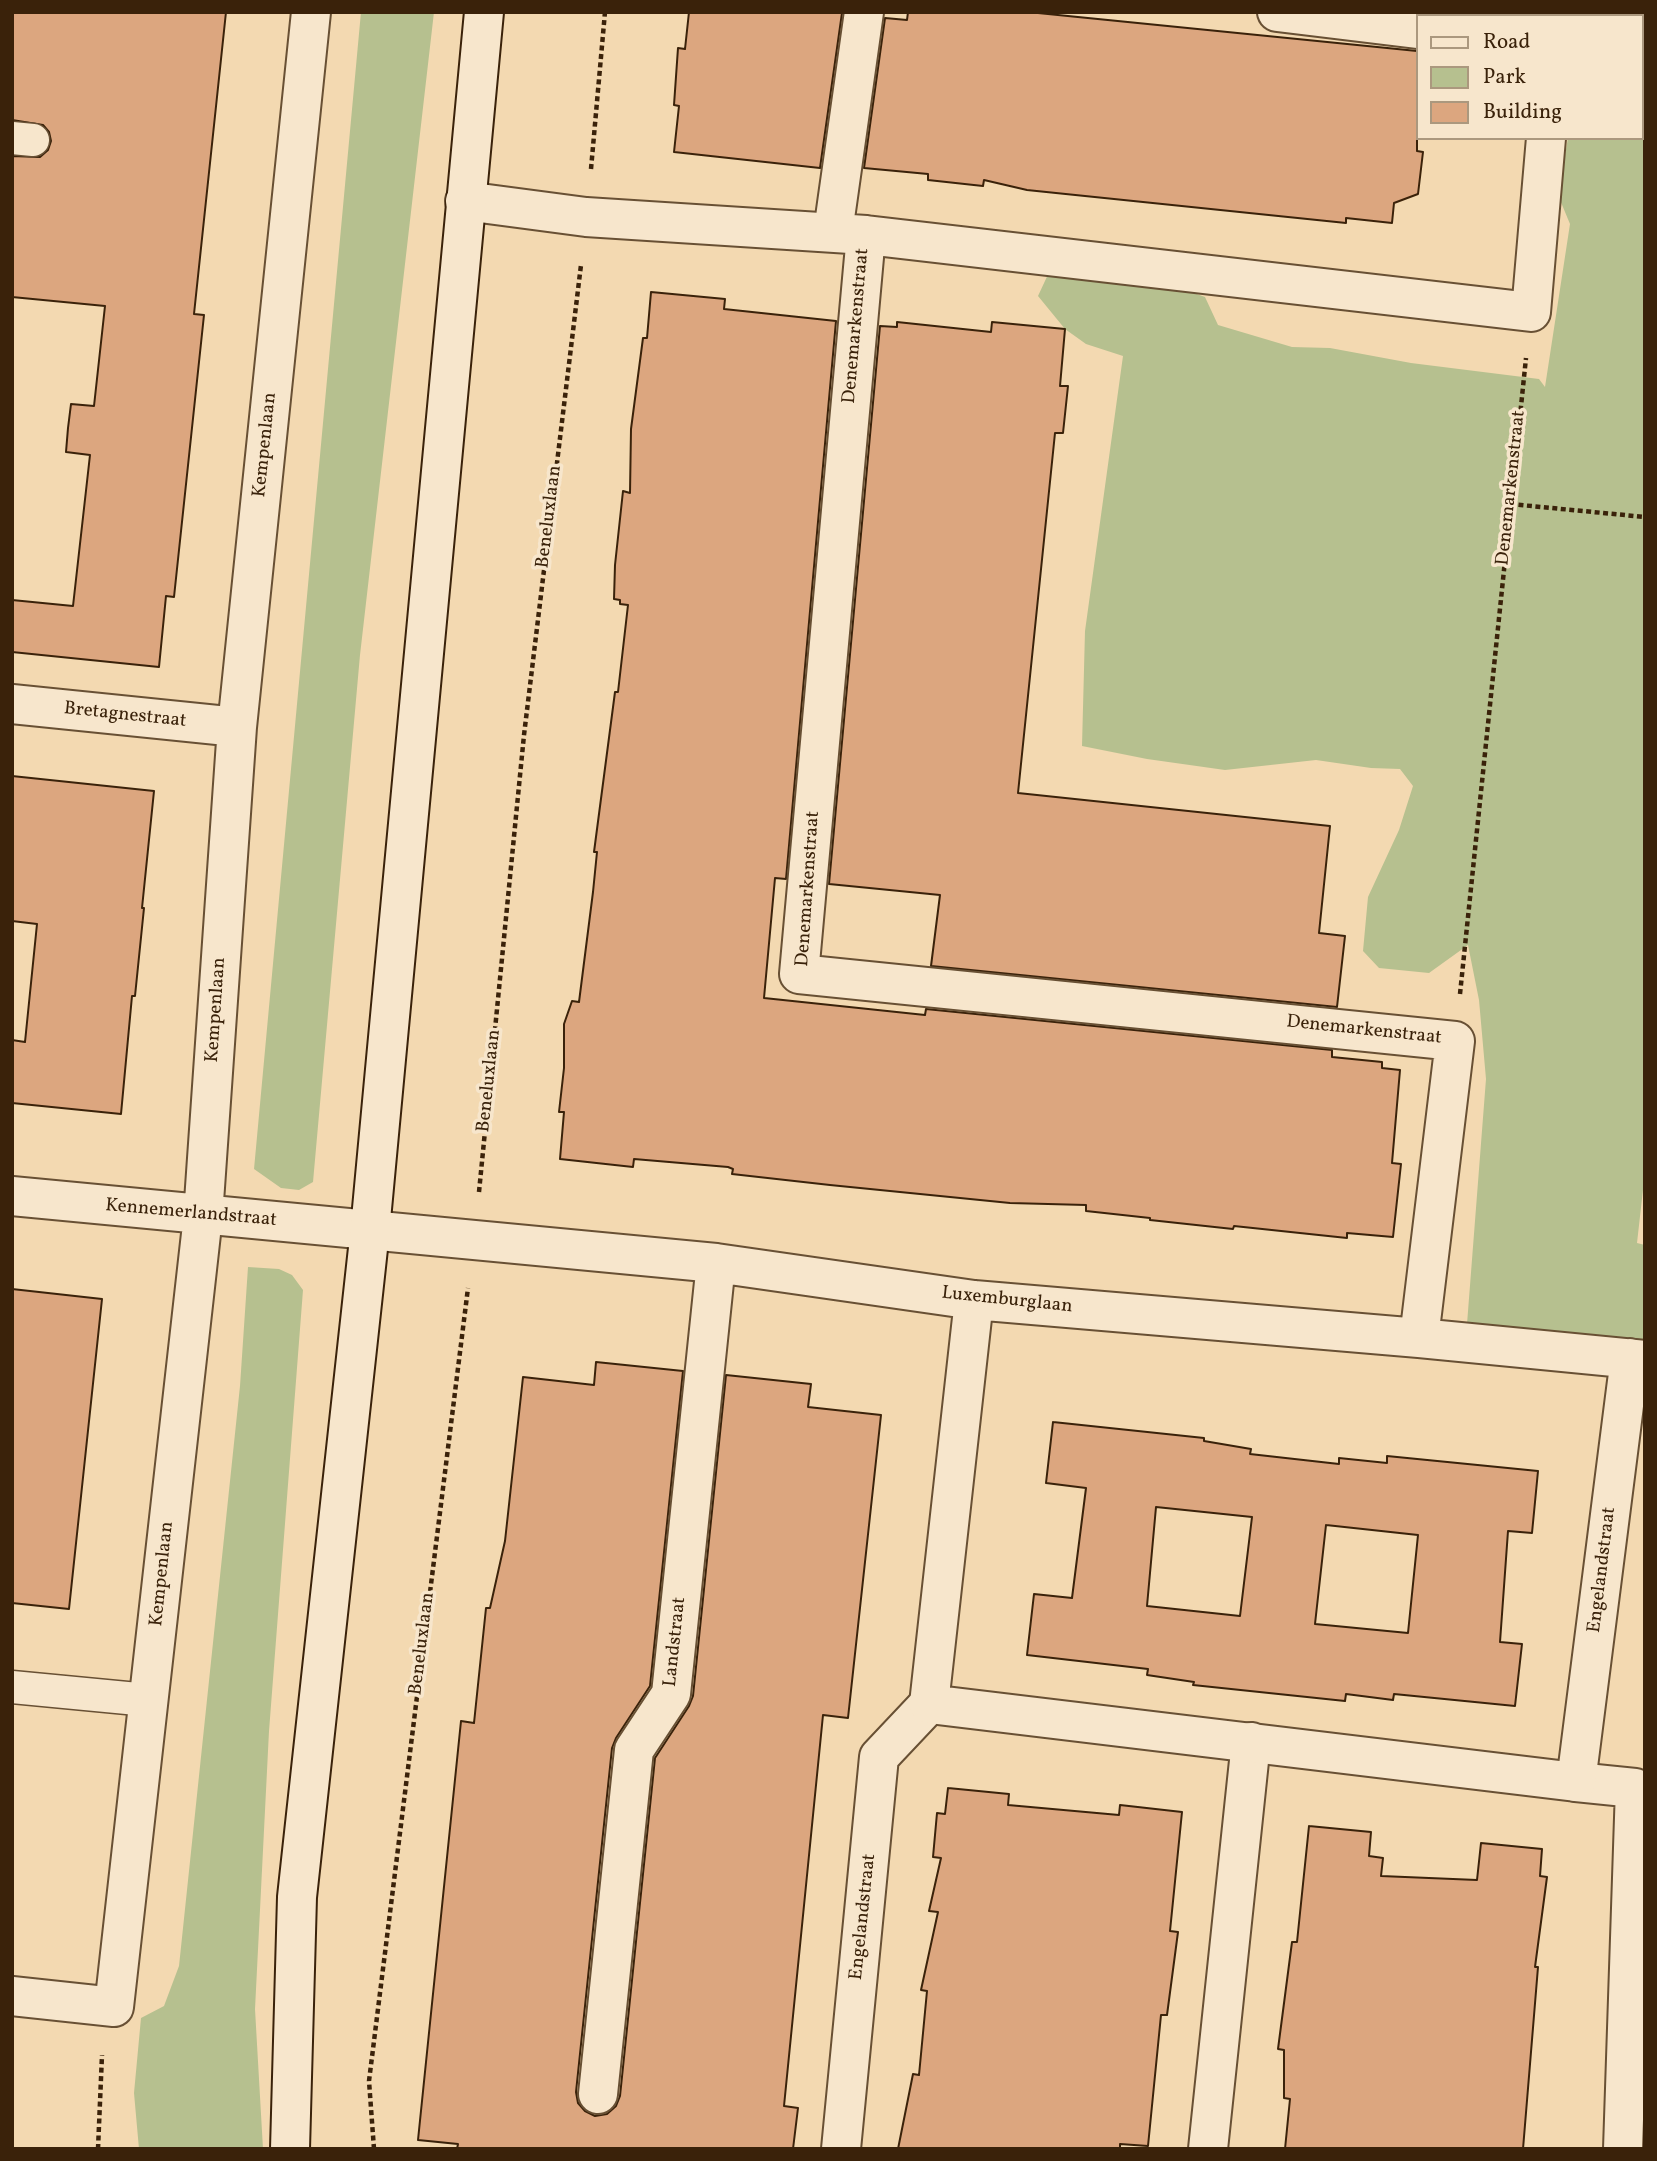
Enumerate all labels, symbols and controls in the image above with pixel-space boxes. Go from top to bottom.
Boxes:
legend [1416,14,1643,140]
text: Road [1483,28,1530,57]
text: Park [1483,63,1526,92]
text: Building [1483,98,1562,127]
street label: Denemarkenstraat [839,247,875,405]
street label: Kempenlaan [249,392,283,498]
street label: Denemarkenstraat [1493,409,1531,567]
street label: Beneluxlaan [532,464,568,570]
street label: Bretagnestraat [63,698,187,734]
street label: Denemarkenstraat [792,810,826,968]
street label: Kempenlaan [202,957,232,1063]
street label: Denemarkenstraat [1285,1012,1443,1050]
street label: Beneluxlaan [473,1028,507,1134]
street label: Kennemerlandstraat [104,1195,278,1233]
street label: Luxemburglaan [940,1283,1074,1319]
street label: Engelandstraat [1584,1506,1622,1634]
street label: Kempenlaan [146,1521,180,1627]
street label: Beneluxlaan [405,1591,441,1697]
street label: Landstraat [660,1596,692,1688]
street label: Engelandstraat [846,1853,882,1981]

